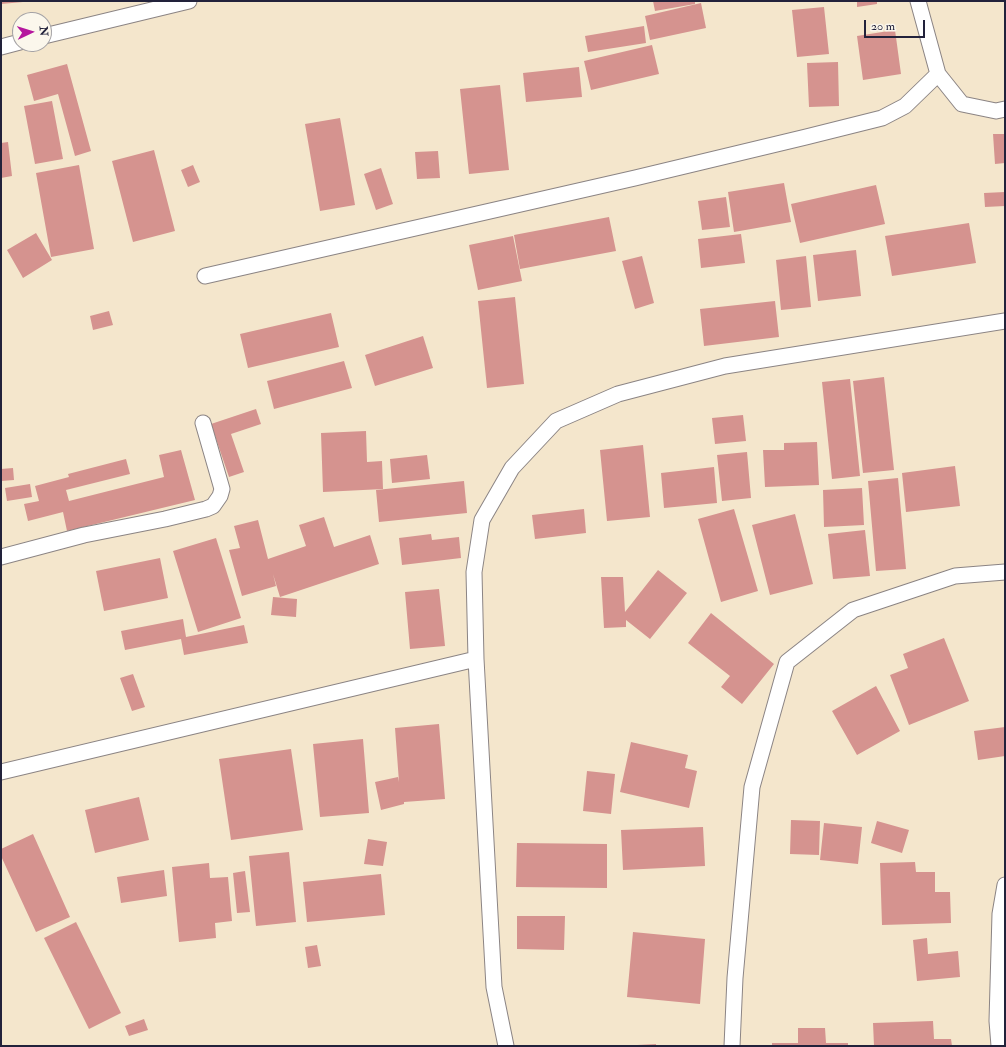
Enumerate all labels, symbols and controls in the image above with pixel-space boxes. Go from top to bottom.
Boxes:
north arrow [12,12,52,52]
scale bar [866,12,927,38]
text: 20 m [871,19,895,34]
text: N [37,26,50,37]

